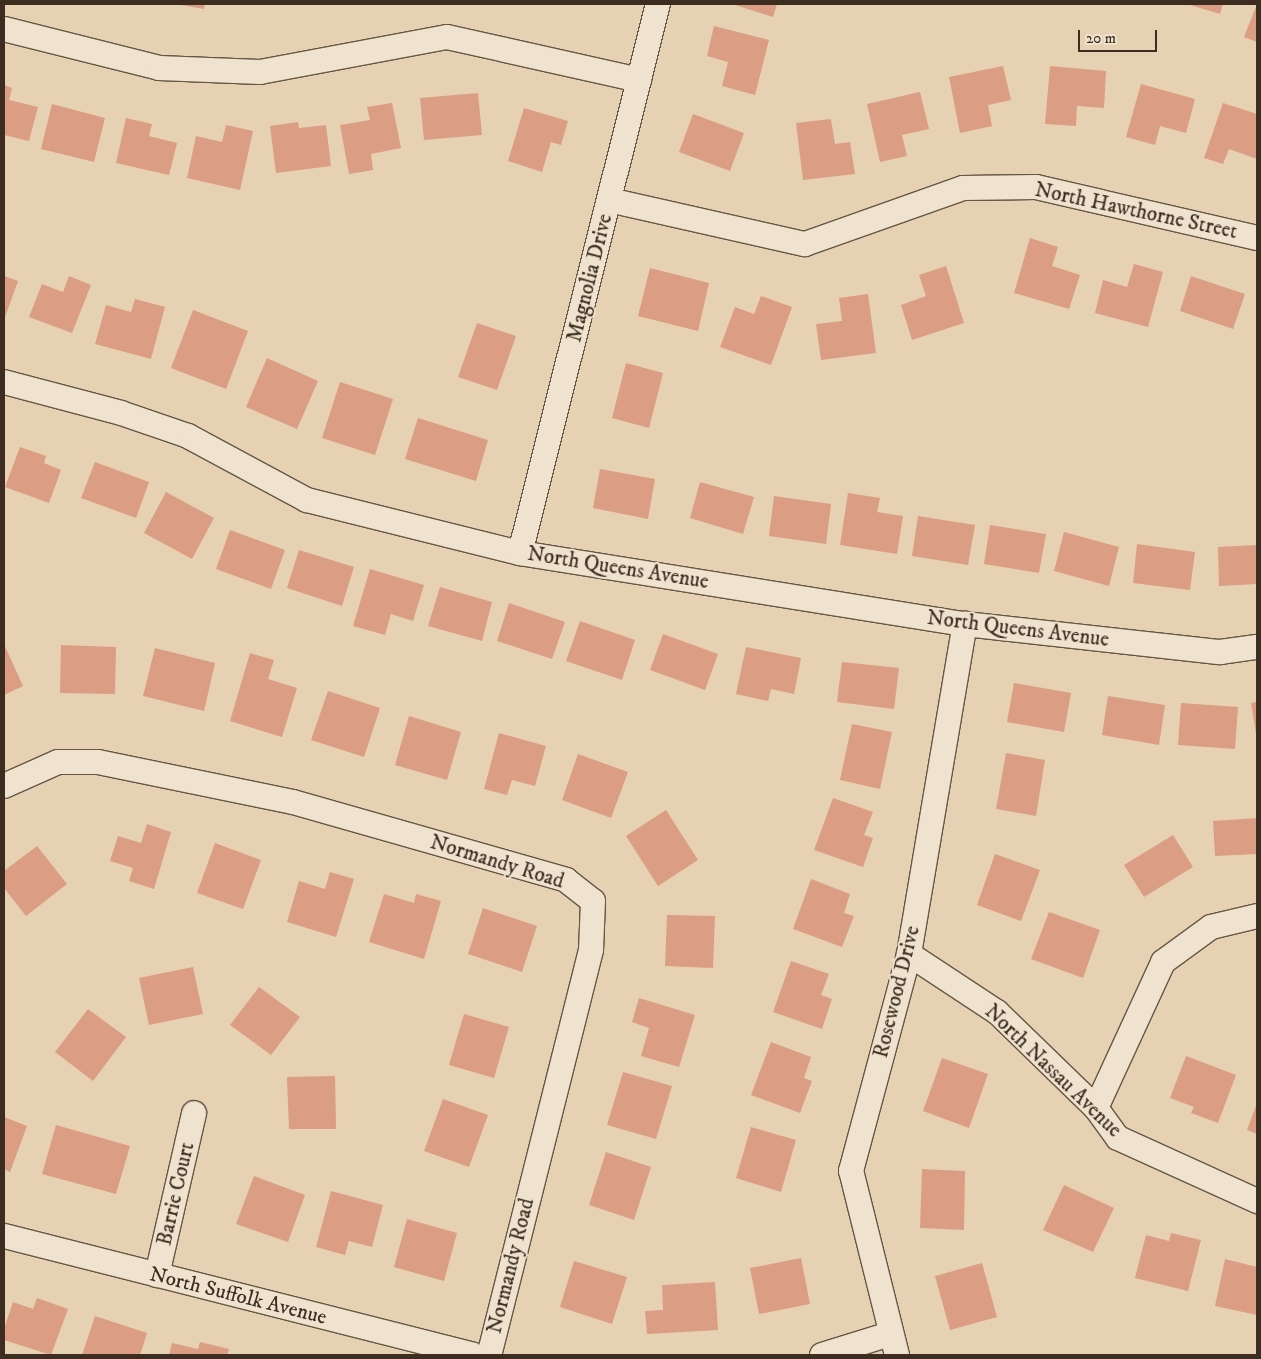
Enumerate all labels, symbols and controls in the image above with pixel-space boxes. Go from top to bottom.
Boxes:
scale bar [1081,20,1160,52]
text: 20 m [1086,29,1116,48]
street label: North Hawthorne Street [1032,177,1240,245]
street label: Magnolia Drive [562,211,618,345]
street label: North Queens Avenue [526,541,710,595]
street label: North Queens Avenue [926,605,1110,653]
street label: Normandy Road [427,830,567,894]
street label: Rosewood Drive [868,923,926,1061]
street label: North Nassau Avenue [979,999,1127,1143]
street label: Barrie Court [152,1140,200,1248]
street label: Normandy Road [482,1196,540,1336]
street label: North Suffolk Avenue [147,1262,329,1330]

